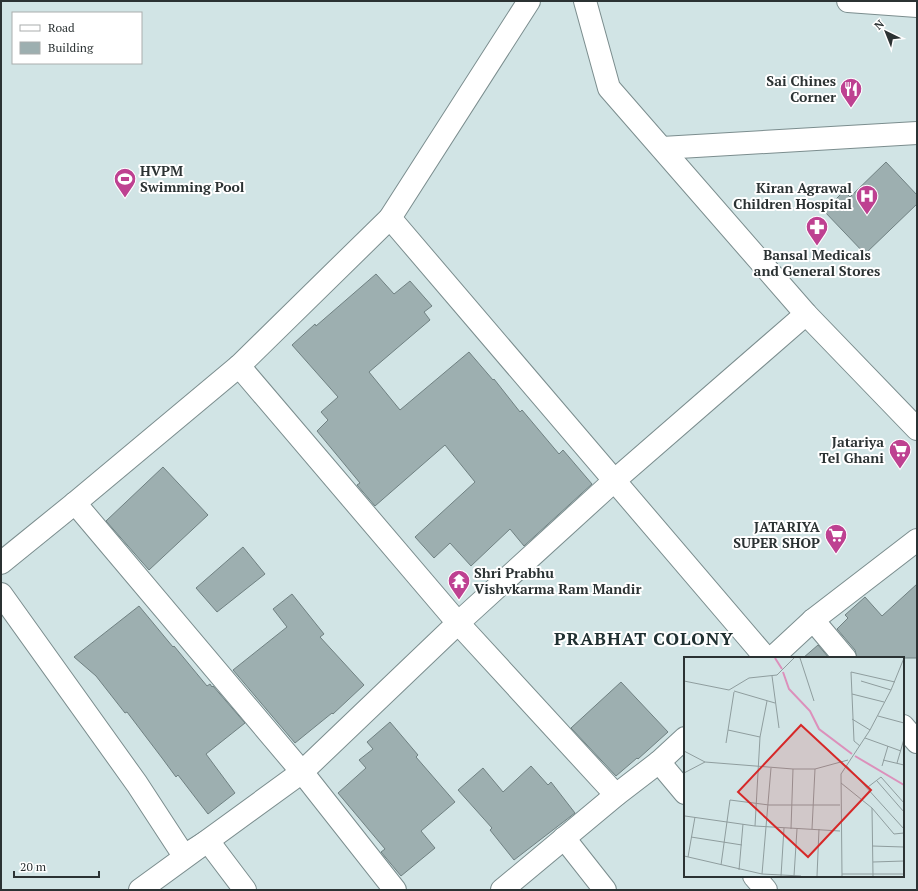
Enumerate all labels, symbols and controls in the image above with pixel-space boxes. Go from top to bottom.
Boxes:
legend [12,12,142,64]
north arrow [866,12,906,52]
text: N [871,16,887,33]
text: Road [48,20,75,35]
text: Building [48,40,94,55]
place label: Sai Chines Corner [766,71,836,106]
restaurant icon: Sai Chines Corner [838,76,864,109]
place label: HVPM Swimming Pool [140,161,245,196]
sports icon: HVPM Swimming Pool [112,166,138,199]
place label: Kiran Agrawal Children Hospital [733,178,852,213]
hospital icon: Kiran Agrawal Children Hospital [854,183,880,216]
pharmacy icon: Bansal Medicals and General Stores [804,214,830,247]
place label: Bansal Medicals and General Stores [754,245,880,280]
place label: Jatariya Tel Ghani [819,432,884,467]
supermarket icon: Jatariya Tel Ghani [887,437,913,470]
place label: JATARIYA SUPER SHOP [733,517,821,552]
supermarket icon: JATARIYA SUPER SHOP [823,522,849,555]
place label: Shri Prabhu Vishvkarma Ram Mandir [474,563,641,598]
temple icon: Shri Prabhu Vishvkarma Ram Mandir [446,568,472,601]
district label: PRABHAT COLONY [554,626,734,650]
inset map [684,657,904,877]
scale bar [14,853,99,879]
text: 20 m [20,859,47,874]

